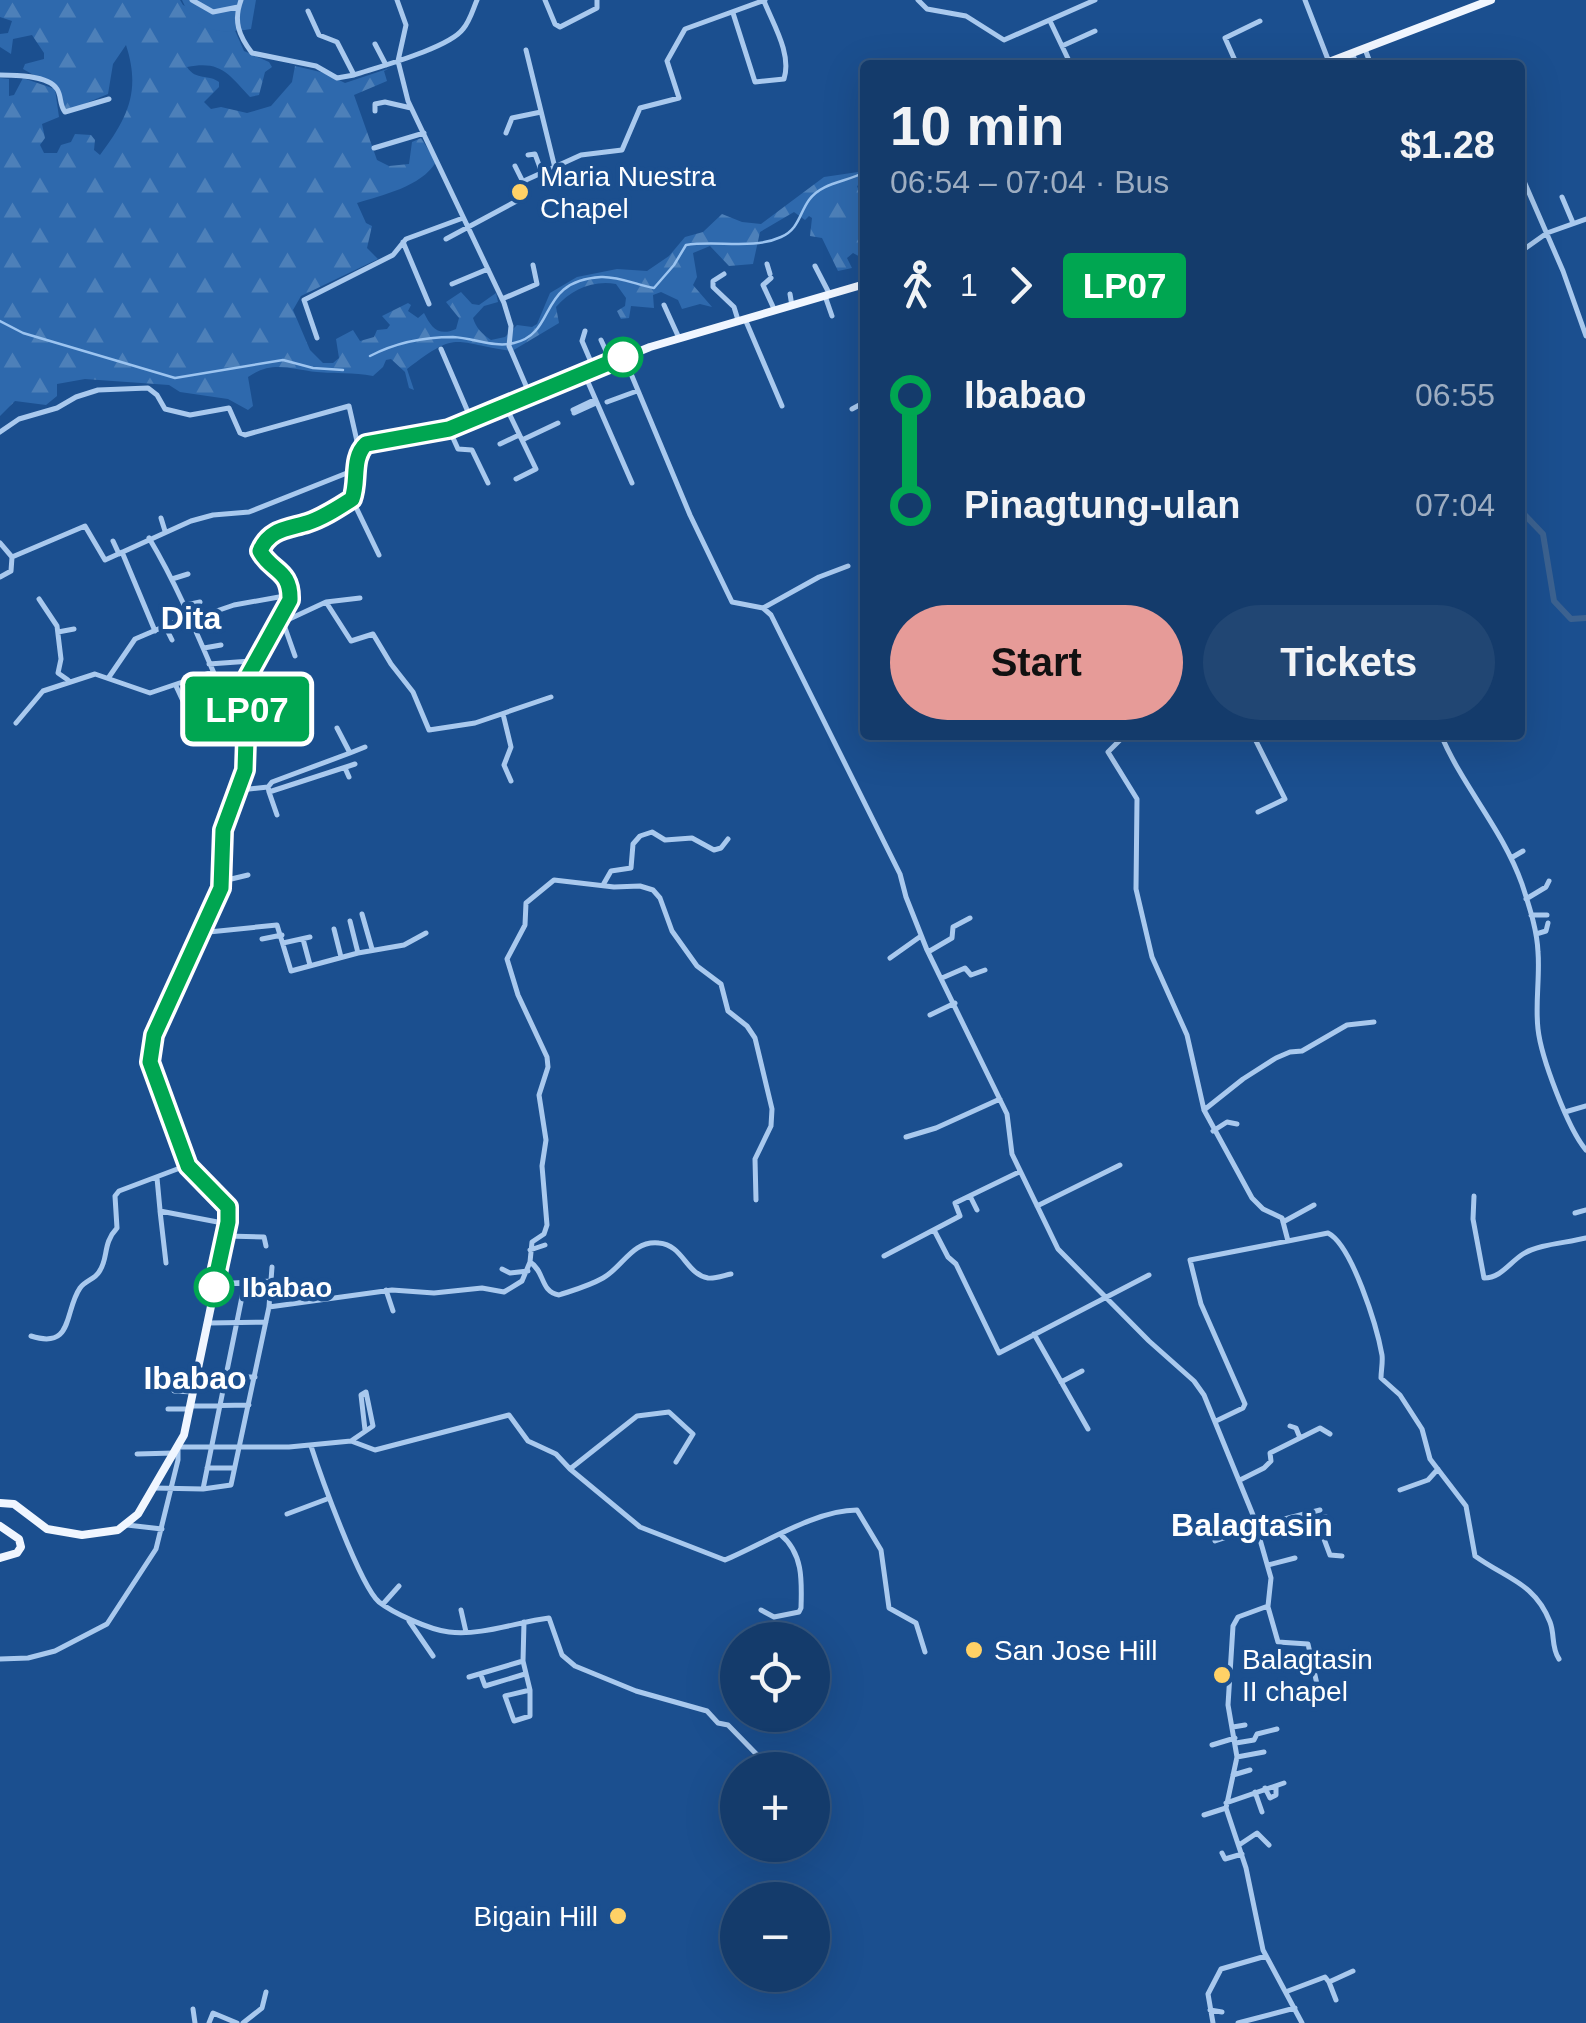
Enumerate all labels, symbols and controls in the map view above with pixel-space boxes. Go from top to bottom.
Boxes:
text: 10 min [890,95,1064,157]
text: $1.28 [1400,124,1495,166]
place label: Maria Nuestra Chapel [540,161,716,224]
text: 06:54 – 07:04 · Bus [890,164,1169,200]
marker: Maria Nuestra Chapel [509,181,531,203]
icon: walk [890,258,945,313]
icon: forward [993,258,1048,313]
text: LP07 [1083,266,1166,305]
text: 1 [960,267,978,303]
unlabelled marker [604,338,642,376]
text: Ibabao [964,374,1086,416]
text: 06:55 [1415,377,1495,413]
text: Pinagtung-ulan [964,484,1241,526]
text: 07:04 [1415,487,1495,523]
district label: Dita [161,600,221,636]
button: Start [890,605,1183,720]
button: Tickets [1203,605,1495,720]
line badge: LP07 [177,676,317,742]
text: LP07 [205,690,289,729]
marker: Ibabao [195,1268,233,1306]
place label: Ibabao [242,1272,332,1303]
district label: Ibabao [143,1360,247,1396]
district label: Balagtasin [1171,1507,1333,1543]
map controls [720,1622,830,1992]
button: locate [720,1622,830,1732]
place label: San Jose Hill [994,1635,1157,1666]
marker: San Jose Hill [963,1639,985,1661]
place label: Balagtasin II chapel [1242,1644,1373,1707]
marker: Balagtasin II chapel [1211,1664,1233,1686]
button: + [720,1752,830,1862]
button: − [720,1882,830,1992]
place label: Bigain Hill [474,1901,598,1932]
marker: Bigain Hill [607,1905,629,1927]

